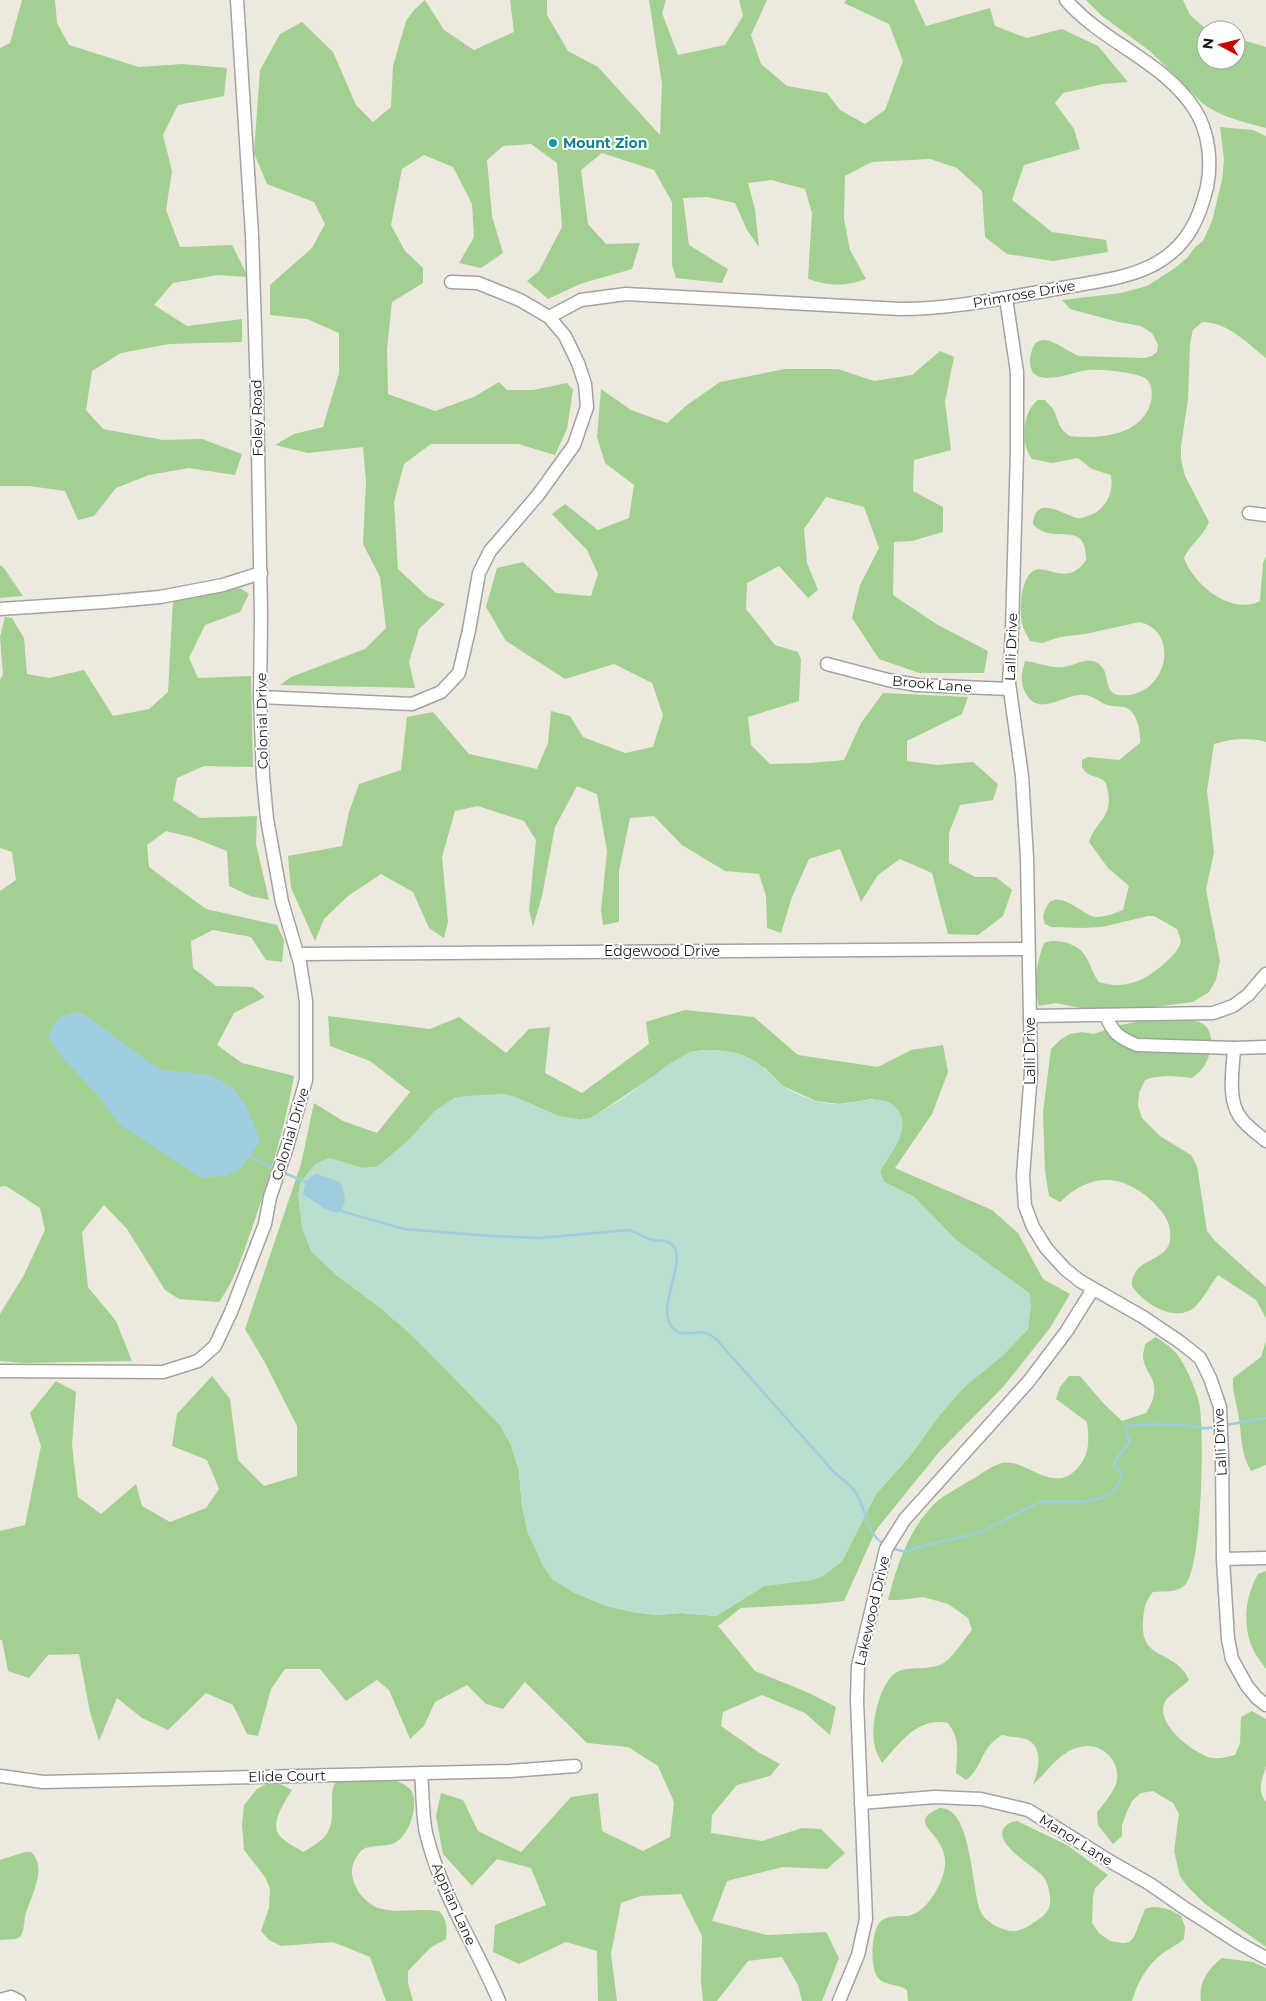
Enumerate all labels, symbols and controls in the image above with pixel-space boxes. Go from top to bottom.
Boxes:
north arrow [1196,20,1246,70]
text: N [1198,37,1218,50]
place label: Mount Zion [563,134,647,152]
marker: Mount Zion [547,137,559,149]
street label: Primrose Drive [971,276,1077,312]
street label: Foley Road [247,379,267,457]
street label: Lalli Drive [1001,613,1021,681]
street label: Brook Lane [891,672,973,696]
street label: Colonial Drive [252,673,272,769]
street label: Edgewood Drive [604,942,720,960]
street label: Lalli Drive [1021,1017,1039,1085]
street label: Colonial Drive [267,1085,313,1183]
street label: Lalli Drive [1209,1407,1231,1477]
street label: Lakewood Drive [851,1554,893,1668]
street label: Elide Court [248,1766,326,1786]
street label: Manor Lane [1036,1810,1116,1870]
street label: Appian Lane [428,1860,480,1948]

